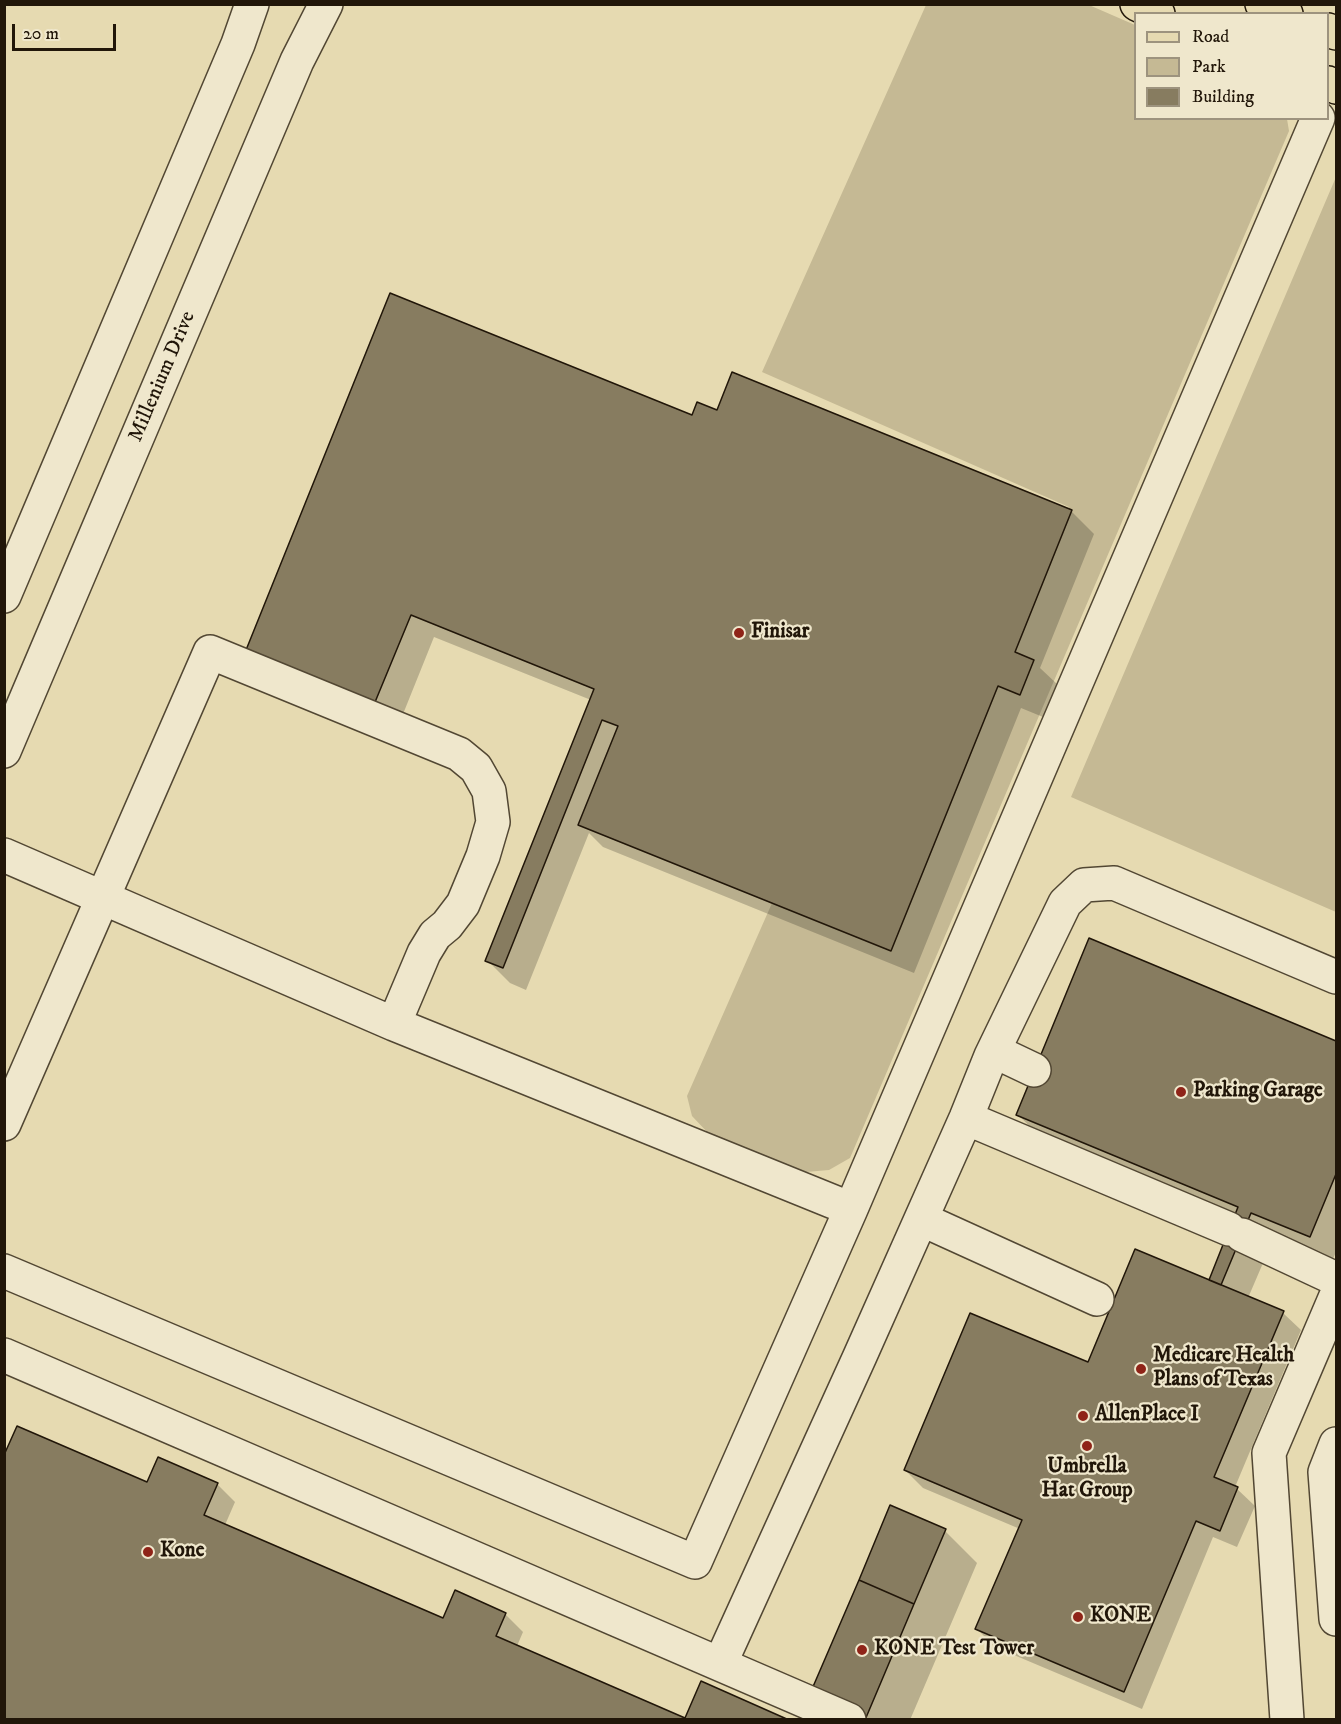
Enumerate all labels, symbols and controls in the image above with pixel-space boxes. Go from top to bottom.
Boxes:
scale bar [15,12,118,50]
legend [1134,12,1329,120]
text: 20 m [23,23,59,45]
text: Road [1192,26,1229,48]
text: Park [1192,56,1226,78]
text: Building [1192,86,1254,108]
street label: Millenium Drive [124,308,202,446]
place label: Finisar [751,620,809,646]
marker: Finisar [732,626,746,640]
place label: Parking Garage [1193,1079,1323,1105]
marker: Parking Garage [1174,1085,1188,1099]
place label: Medicare Health Plans of Texas [1153,1344,1294,1394]
marker: Medicare Health Plans of Texas [1134,1362,1148,1376]
place label: AllenPlace I [1095,1403,1199,1429]
marker: AllenPlace I [1076,1409,1090,1423]
marker: Umbrella Hat Group [1080,1439,1094,1453]
place label: Umbrella Hat Group [1041,1455,1133,1505]
place label: Kone [160,1539,204,1565]
marker: Kone [141,1545,155,1559]
place label: KONE [1090,1604,1151,1630]
marker: KONE [1071,1610,1085,1624]
place label: KONE Test Tower [874,1637,1034,1663]
marker: KONE Test Tower [855,1643,869,1657]

